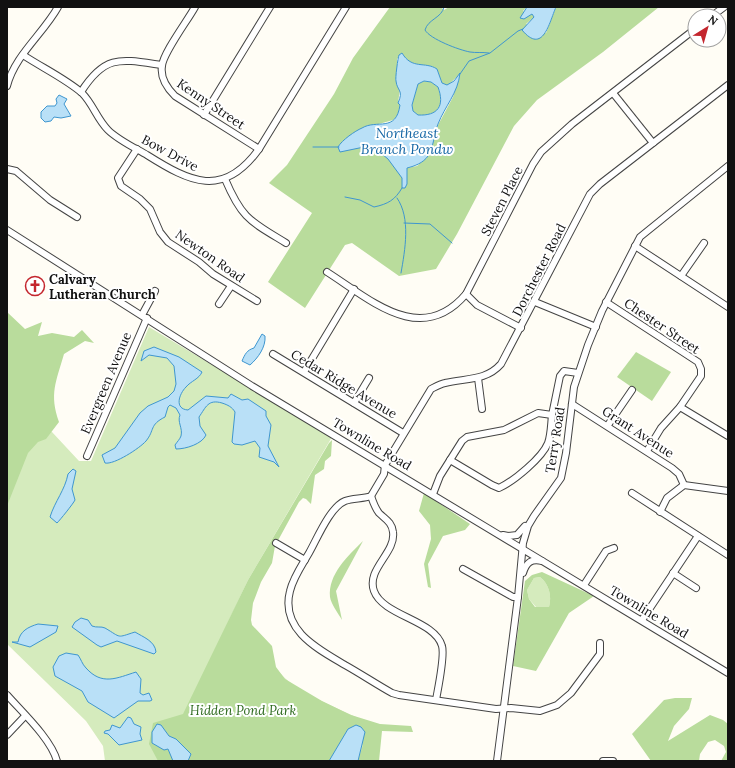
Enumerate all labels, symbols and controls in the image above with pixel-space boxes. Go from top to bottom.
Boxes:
north arrow [687,8,727,48]
text: N [705,12,721,28]
street label: Kenny Street [174,75,248,133]
water label: Northeast Branch Pondw [361,124,453,158]
street label: Bow Drive [139,131,201,175]
street label: Steven Place [477,163,527,239]
street label: Dorchester Road [508,221,570,319]
street label: Newton Road [172,226,248,286]
place label: Calvary Lutheran Church [49,271,156,303]
church icon: Calvary Lutheran Church [24,275,46,297]
street label: Chester Street [621,294,703,358]
street label: Evergreen Avenue [77,329,135,437]
street label: Cedar Ridge Avenue [288,346,400,422]
street label: Grant Avenue [599,402,677,462]
street label: Terry Road [541,406,569,474]
street label: Townline Road [329,414,415,474]
street label: Townline Road [606,582,692,642]
park label: Hidden Pond Park [190,702,296,719]

